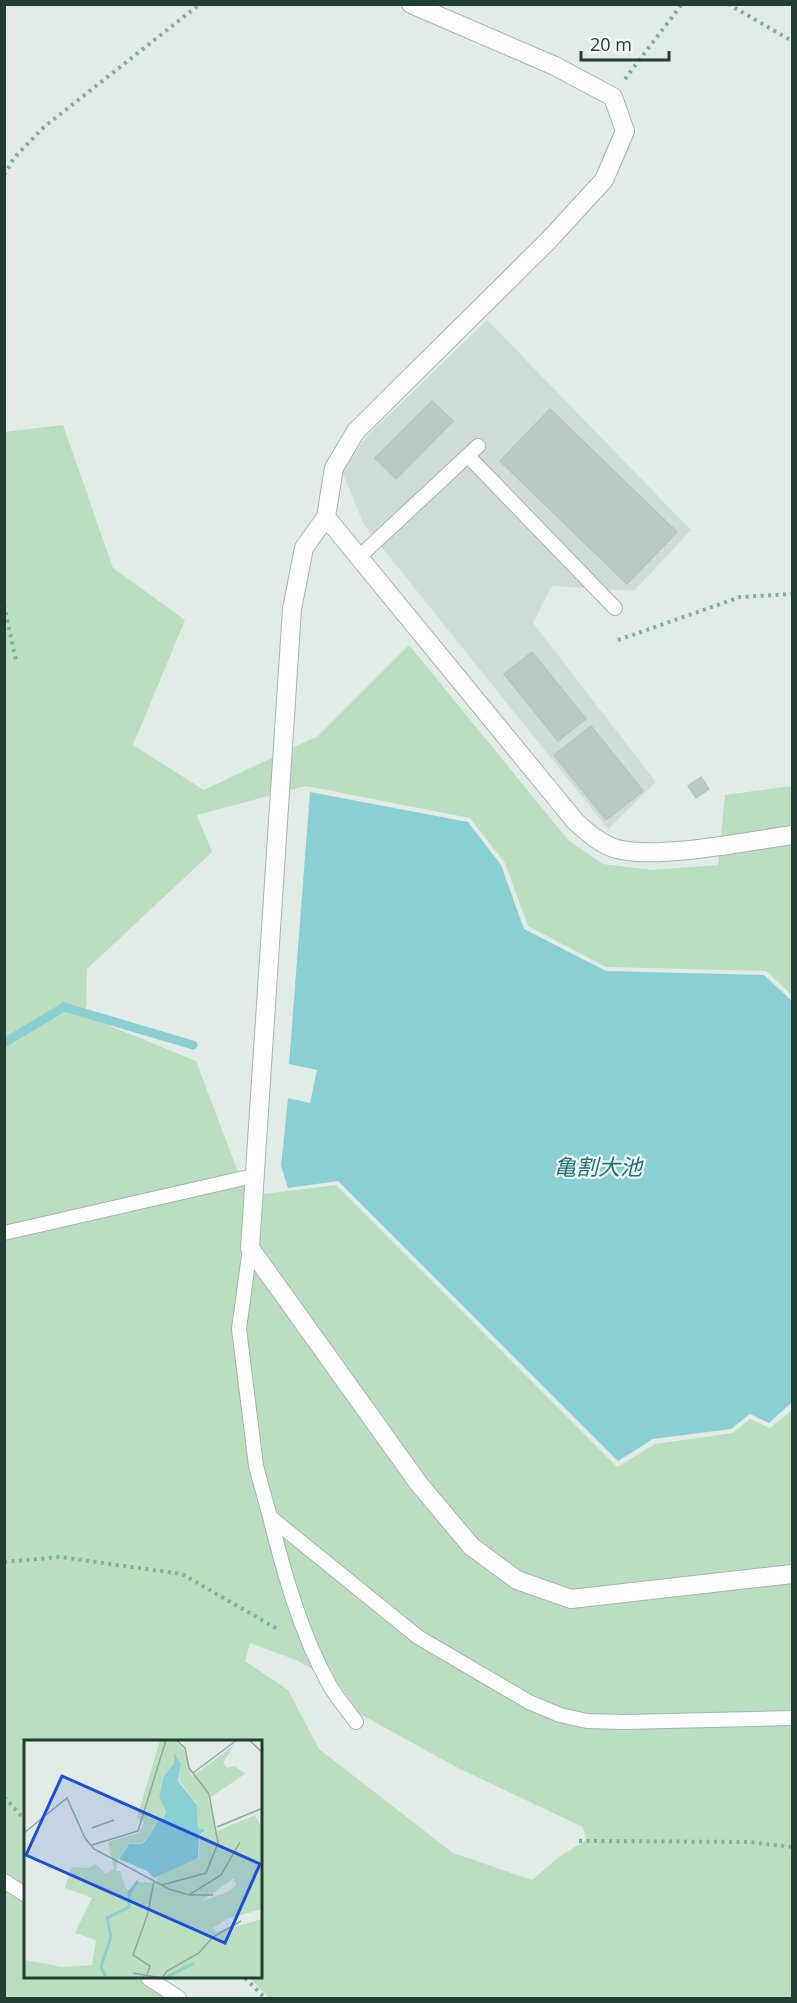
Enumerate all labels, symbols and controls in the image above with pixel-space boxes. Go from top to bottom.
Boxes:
scale bar [581,24,670,62]
text: 20 m [590,32,632,56]
water label: 亀割大池 [554,1151,644,1181]
inset map [24,1740,262,1979]

